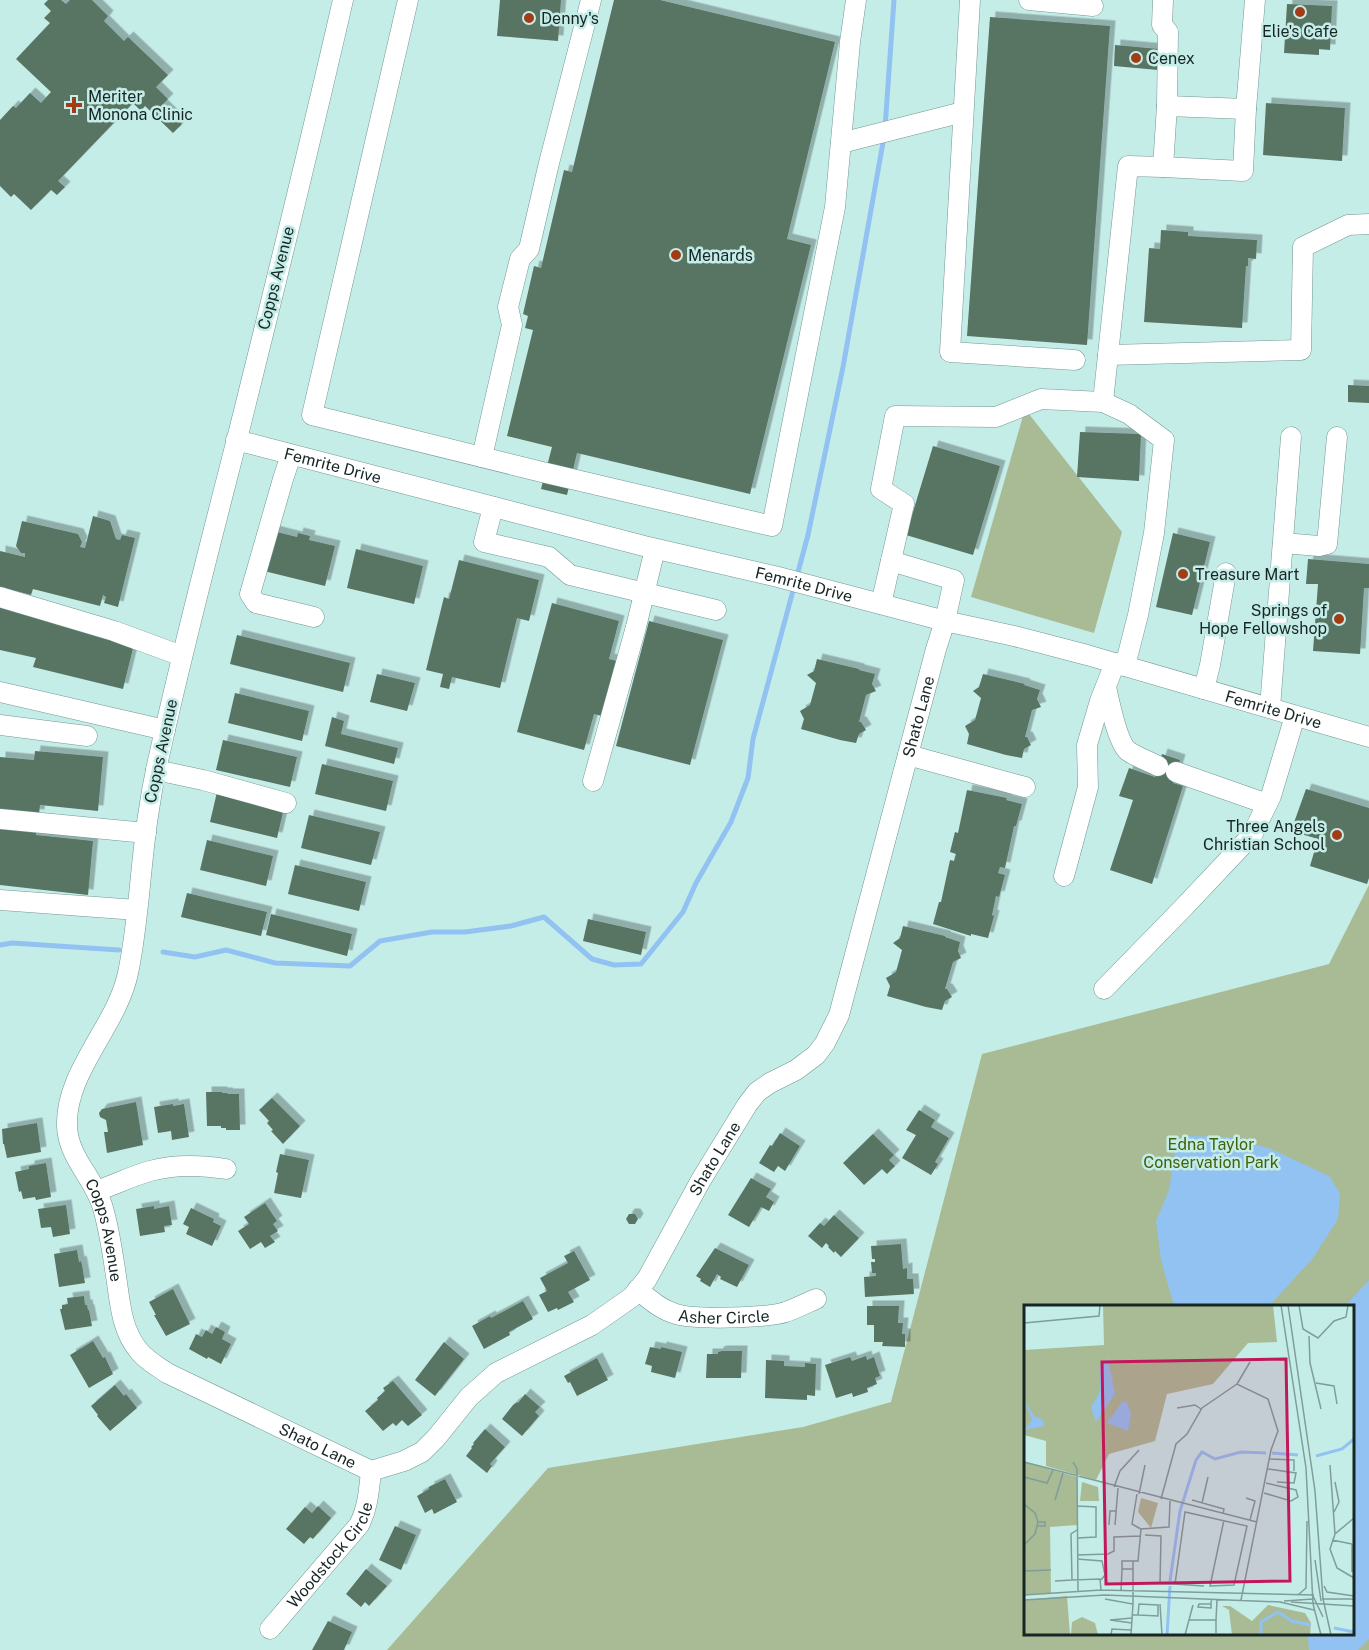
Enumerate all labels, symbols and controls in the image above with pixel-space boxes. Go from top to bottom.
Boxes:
marker: Elie's Cafe [1293,5,1307,19]
place label: Denny's [541,9,599,28]
marker: Denny's [522,11,536,25]
place label: Elie's Cafe [1262,22,1338,41]
place label: Cenex [1148,49,1195,68]
marker: Cenex [1129,51,1143,65]
place label: Meriter Monona Clinic [88,87,193,124]
marker: Meriter Monona Clinic [65,96,83,114]
street label: Copps Avenue [254,224,298,332]
place label: Menards [688,246,753,265]
marker: Menards [669,248,683,262]
street label: Femrite Drive [282,443,383,487]
street label: Femrite Drive [754,563,855,606]
place label: Treasure Mart [1195,565,1300,584]
marker: Treasure Mart [1176,567,1190,581]
place label: Springs of Hope Fellowshop [1199,601,1327,638]
marker: Springs of Hope Fellowshop [1332,612,1346,626]
street label: Shato Lane [898,674,938,759]
street label: Femrite Drive [1223,686,1324,732]
street label: Copps Avenue [141,697,181,805]
place label: Three Angels Christian School [1203,817,1325,854]
marker: Three Angels Christian School [1330,828,1344,842]
street label: Shato Lane [685,1118,744,1199]
park label: Edna Taylor Conservation Park [1143,1135,1279,1172]
street label: Copps Avenue [82,1175,126,1283]
street label: Asher Circle [677,1305,770,1327]
inset map [1024,1305,1354,1635]
street label: Shato Lane [276,1419,359,1472]
street label: Woodstock Circle [283,1500,376,1612]

